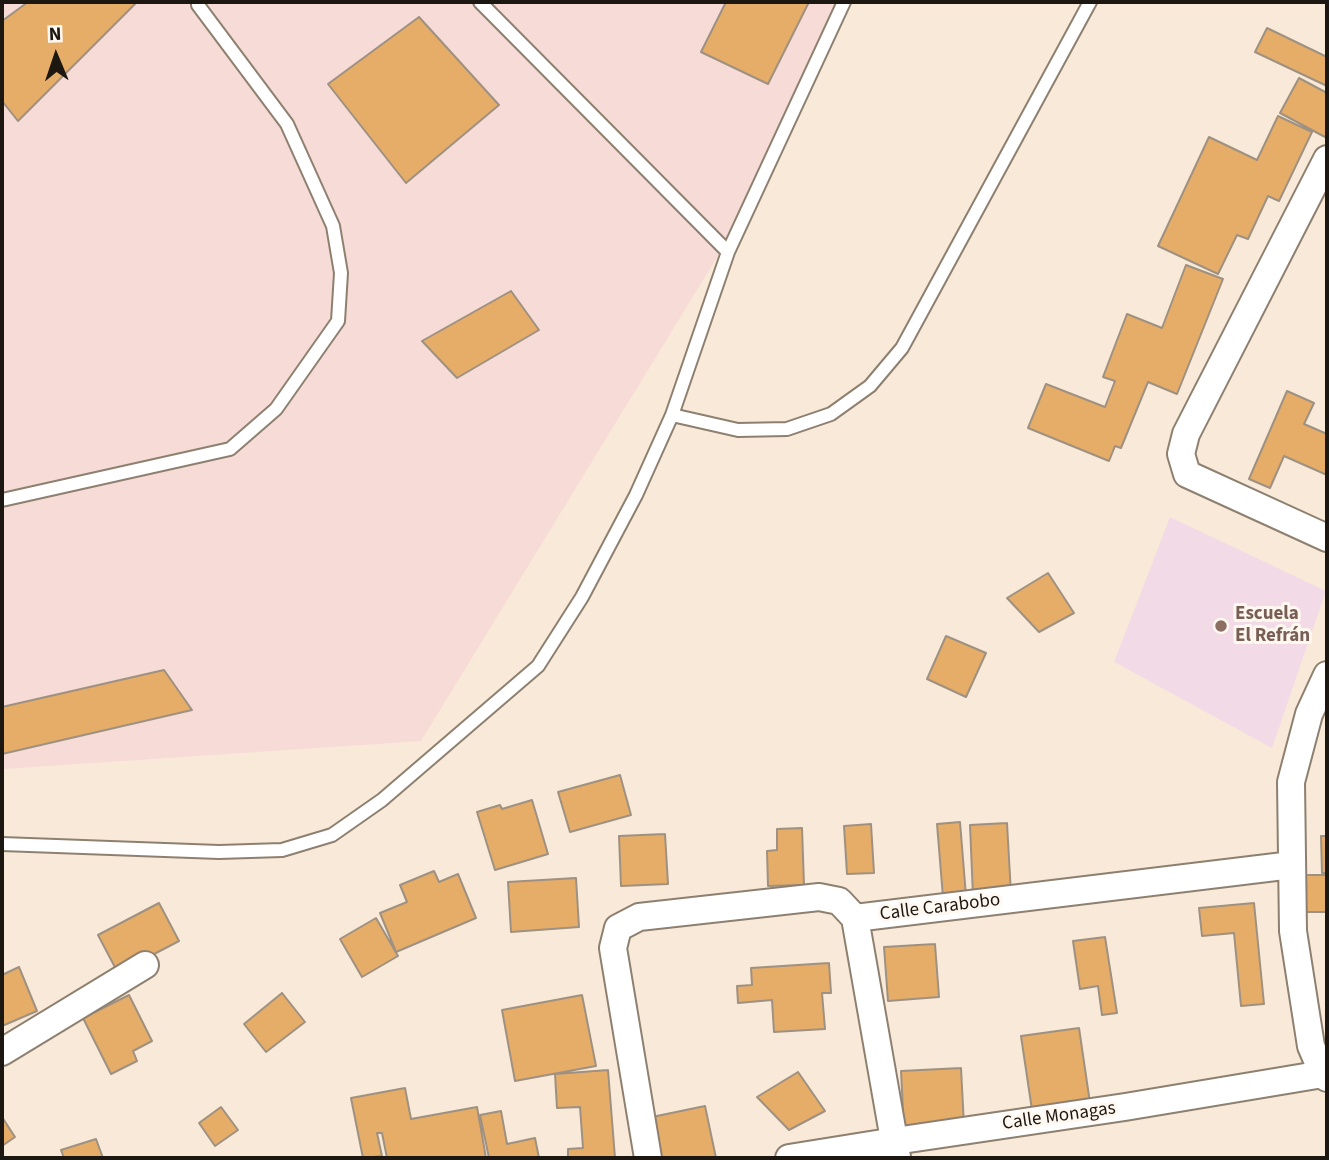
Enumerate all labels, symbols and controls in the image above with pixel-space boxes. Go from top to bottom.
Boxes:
north arrow [21,21,91,91]
text: N [48,21,62,48]
place label: Escuela El Refrán [1235,604,1310,648]
marker: Escuela El Refrán [1213,618,1229,634]
street label: Calle Carabobo [879,889,1001,927]
street label: Calle Monagas [1001,1098,1117,1136]

